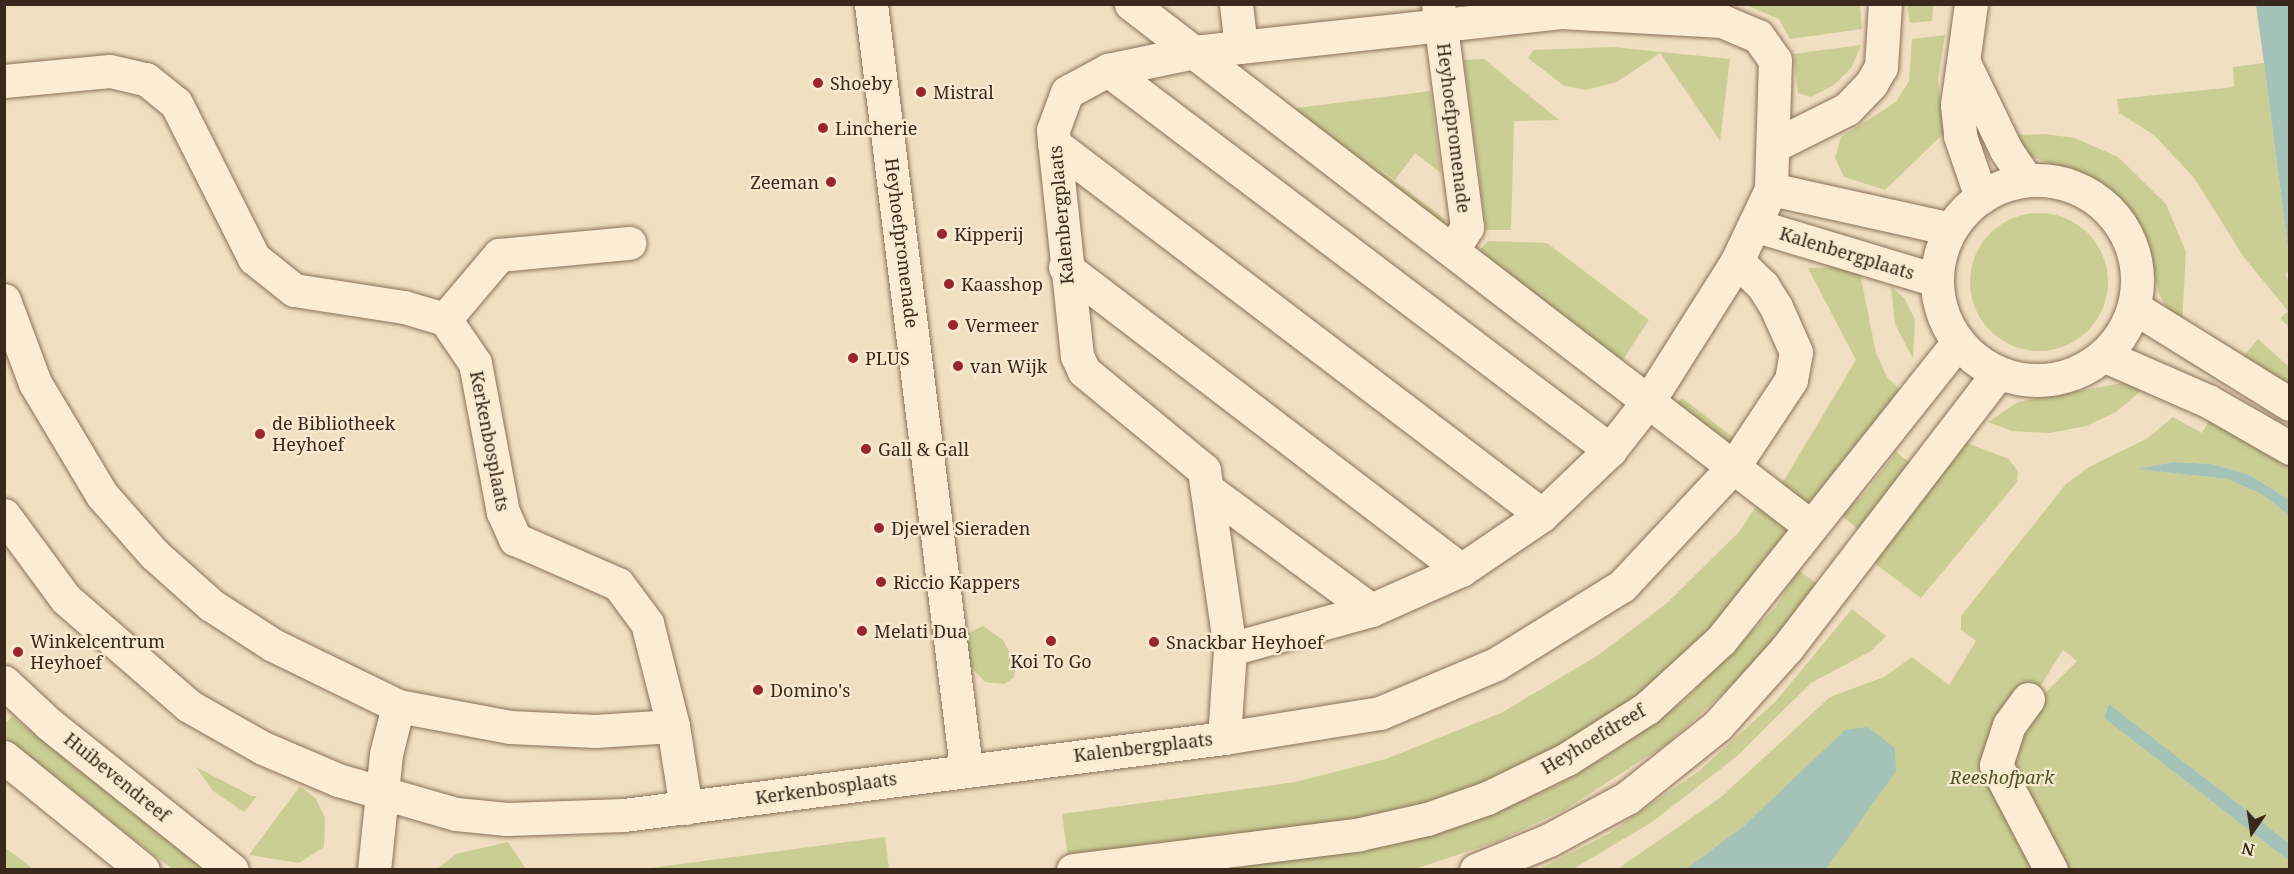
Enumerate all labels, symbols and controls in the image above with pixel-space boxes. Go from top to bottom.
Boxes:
street label: Heyhoefpromenade [1433,42,1475,214]
place label: Shoeby [830,72,892,94]
marker: Shoeby [811,76,825,90]
place label: Mistral [933,81,994,103]
marker: Mistral [914,85,928,99]
place label: Lincherie [835,117,917,139]
marker: Lincherie [816,121,830,135]
street label: Kalenbergplaats [1044,144,1078,286]
street label: Heyhoefpromenade [881,157,923,329]
place label: Zeeman [750,171,819,193]
marker: Zeeman [824,175,838,189]
street label: Kalenbergplaats [1777,222,1917,284]
place label: Kipperij [954,223,1024,245]
marker: Kipperij [935,227,949,241]
place label: Kaasshop [961,273,1043,295]
marker: Kaasshop [942,277,956,291]
place label: Vermeer [965,314,1039,336]
marker: Vermeer [946,318,960,332]
place label: PLUS [865,347,910,369]
marker: PLUS [846,351,860,365]
place label: van Wijk [970,355,1047,377]
marker: van Wijk [951,359,965,373]
street label: Kerkenbosplaats [466,369,514,513]
place label: de Bibliotheek Heyhoef [272,413,395,456]
marker: de Bibliotheek Heyhoef [253,427,267,441]
place label: Gall & Gall [878,438,969,460]
marker: Gall & Gall [859,442,873,456]
place label: Djewel Sieraden [891,517,1030,539]
marker: Djewel Sieraden [872,521,886,535]
place label: Riccio Kappers [893,571,1020,593]
marker: Riccio Kappers [874,575,888,589]
place label: Melati Dua [874,620,968,642]
marker: Melati Dua [855,624,869,638]
place label: Winkelcentrum Heyhoef [30,631,165,674]
place label: Snackbar Heyhoef [1166,631,1323,653]
marker: Koi To Go [1044,634,1058,648]
marker: Snackbar Heyhoef [1147,635,1161,649]
marker: Winkelcentrum Heyhoef [11,645,25,659]
place label: Koi To Go [1010,650,1092,672]
place label: Domino's [770,679,850,701]
marker: Domino's [751,683,765,697]
street label: Heyhoefdreef [1537,699,1649,779]
street label: Huibevendreef [60,728,174,826]
street label: Kalenbergplaats [1072,728,1214,766]
park label: Reeshofpark [1950,766,2054,788]
street label: Kerkenbosplaats [754,767,898,809]
north arrow [2222,802,2282,862]
text: N [2239,837,2257,862]

